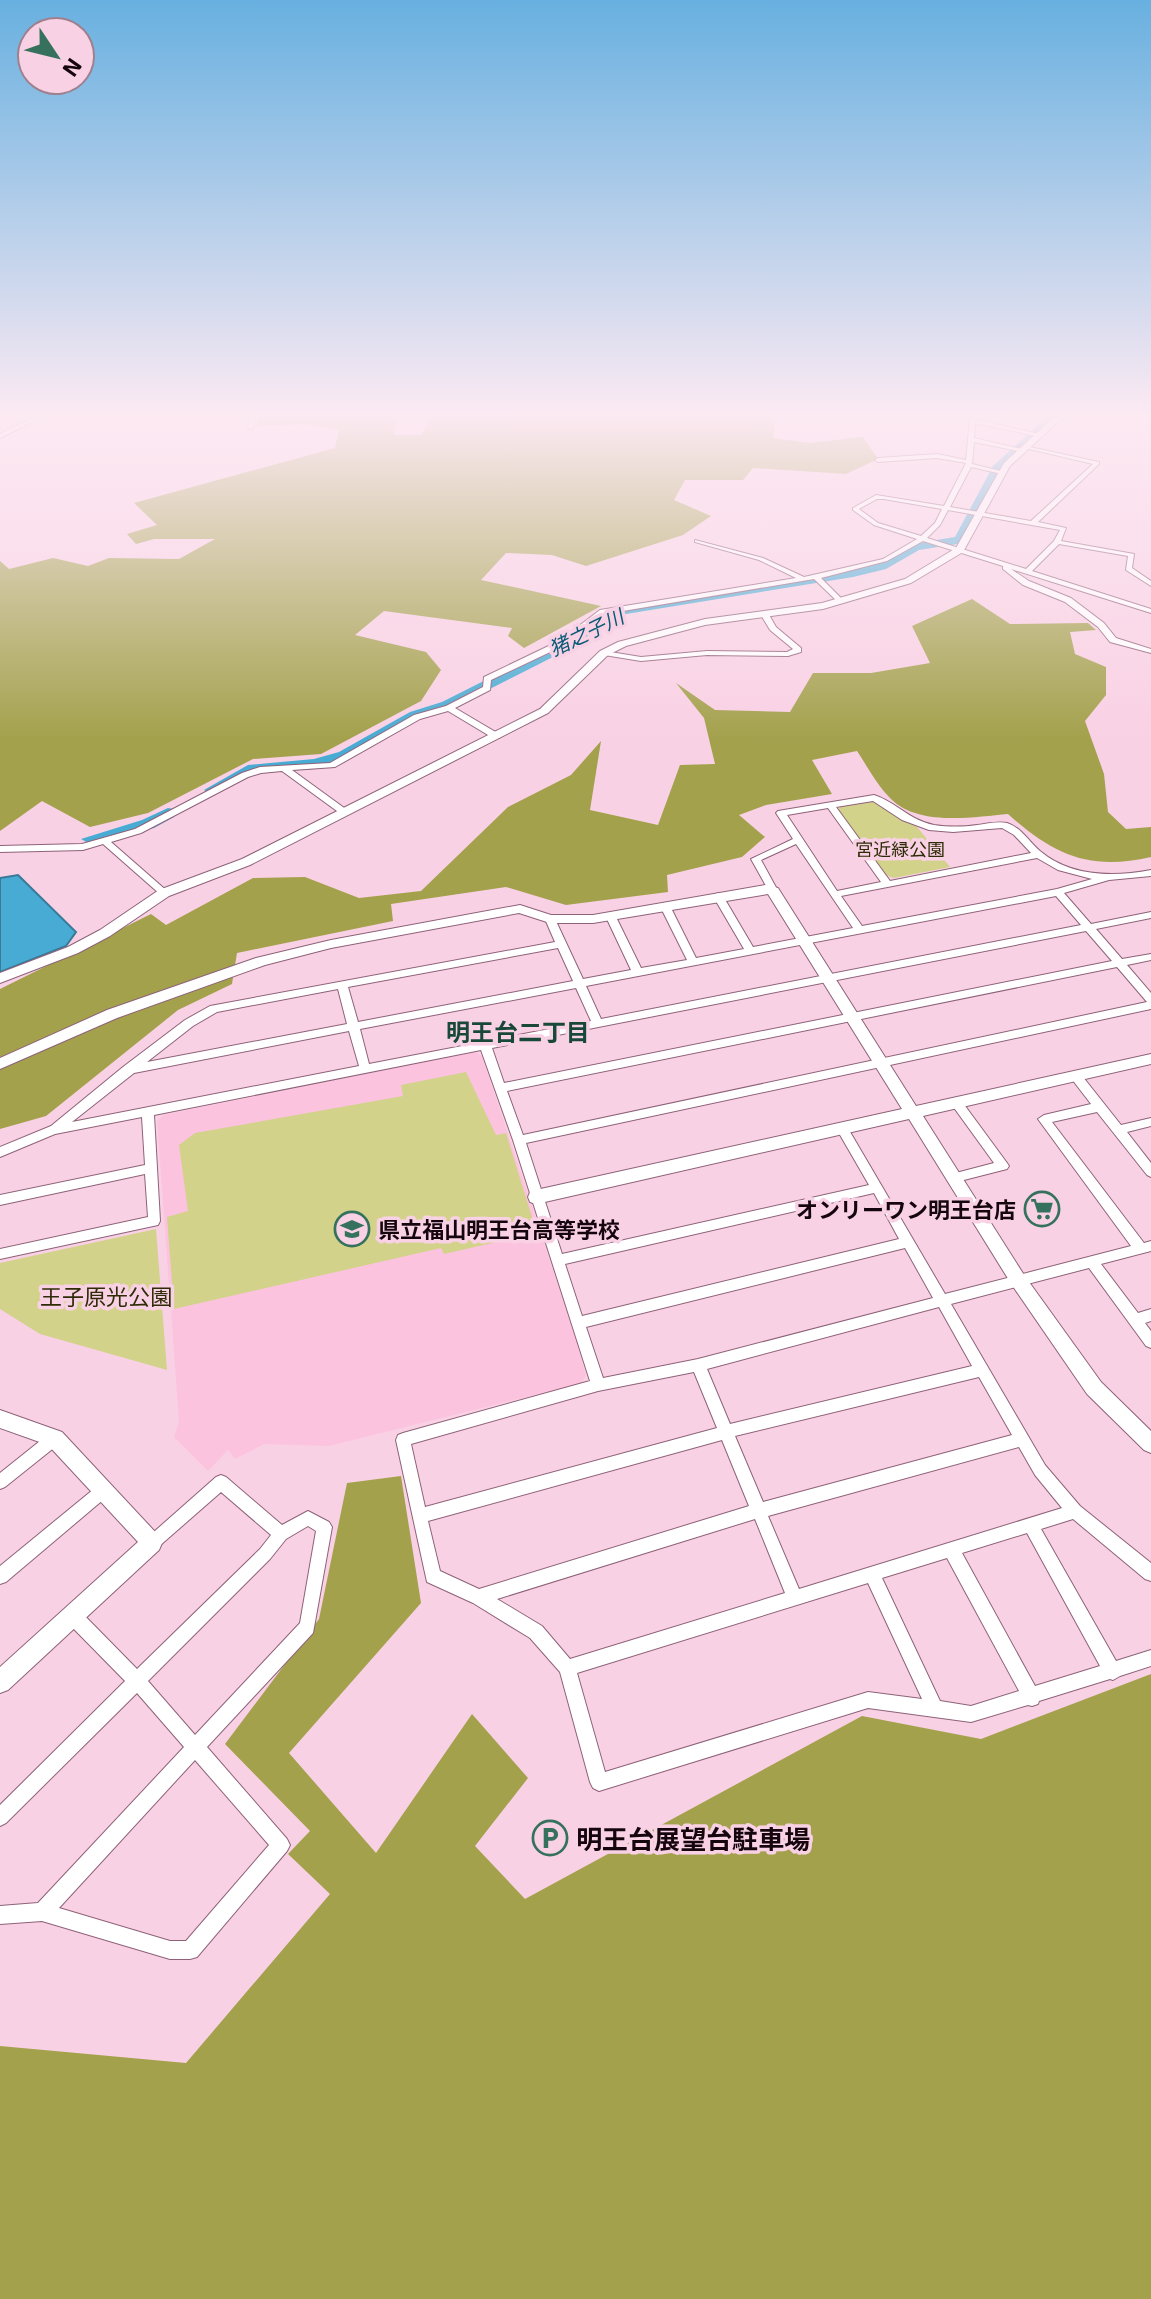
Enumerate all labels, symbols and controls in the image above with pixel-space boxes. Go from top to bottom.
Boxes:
north arrow [16,16,96,96]
text: N [58,54,88,82]
water label: 猪之子川 [545,603,629,660]
park label: 宮近緑公園 [855,838,945,860]
district label: 明王台二丁目 [446,1017,590,1046]
supermarket icon: オンリーワン明王台店 [1023,1190,1061,1228]
place label: オンリーワン明王台店 [796,1196,1016,1222]
school or university icon: 県立福山明王台高等学校 [333,1210,371,1248]
place label: 県立福山明王台高等学校 [378,1216,620,1242]
park label: 王子原光公園 [40,1283,172,1309]
parking icon: 明王台展望台駐車場 [531,1819,569,1857]
place label: 明王台展望台駐車場 [576,1823,810,1854]

